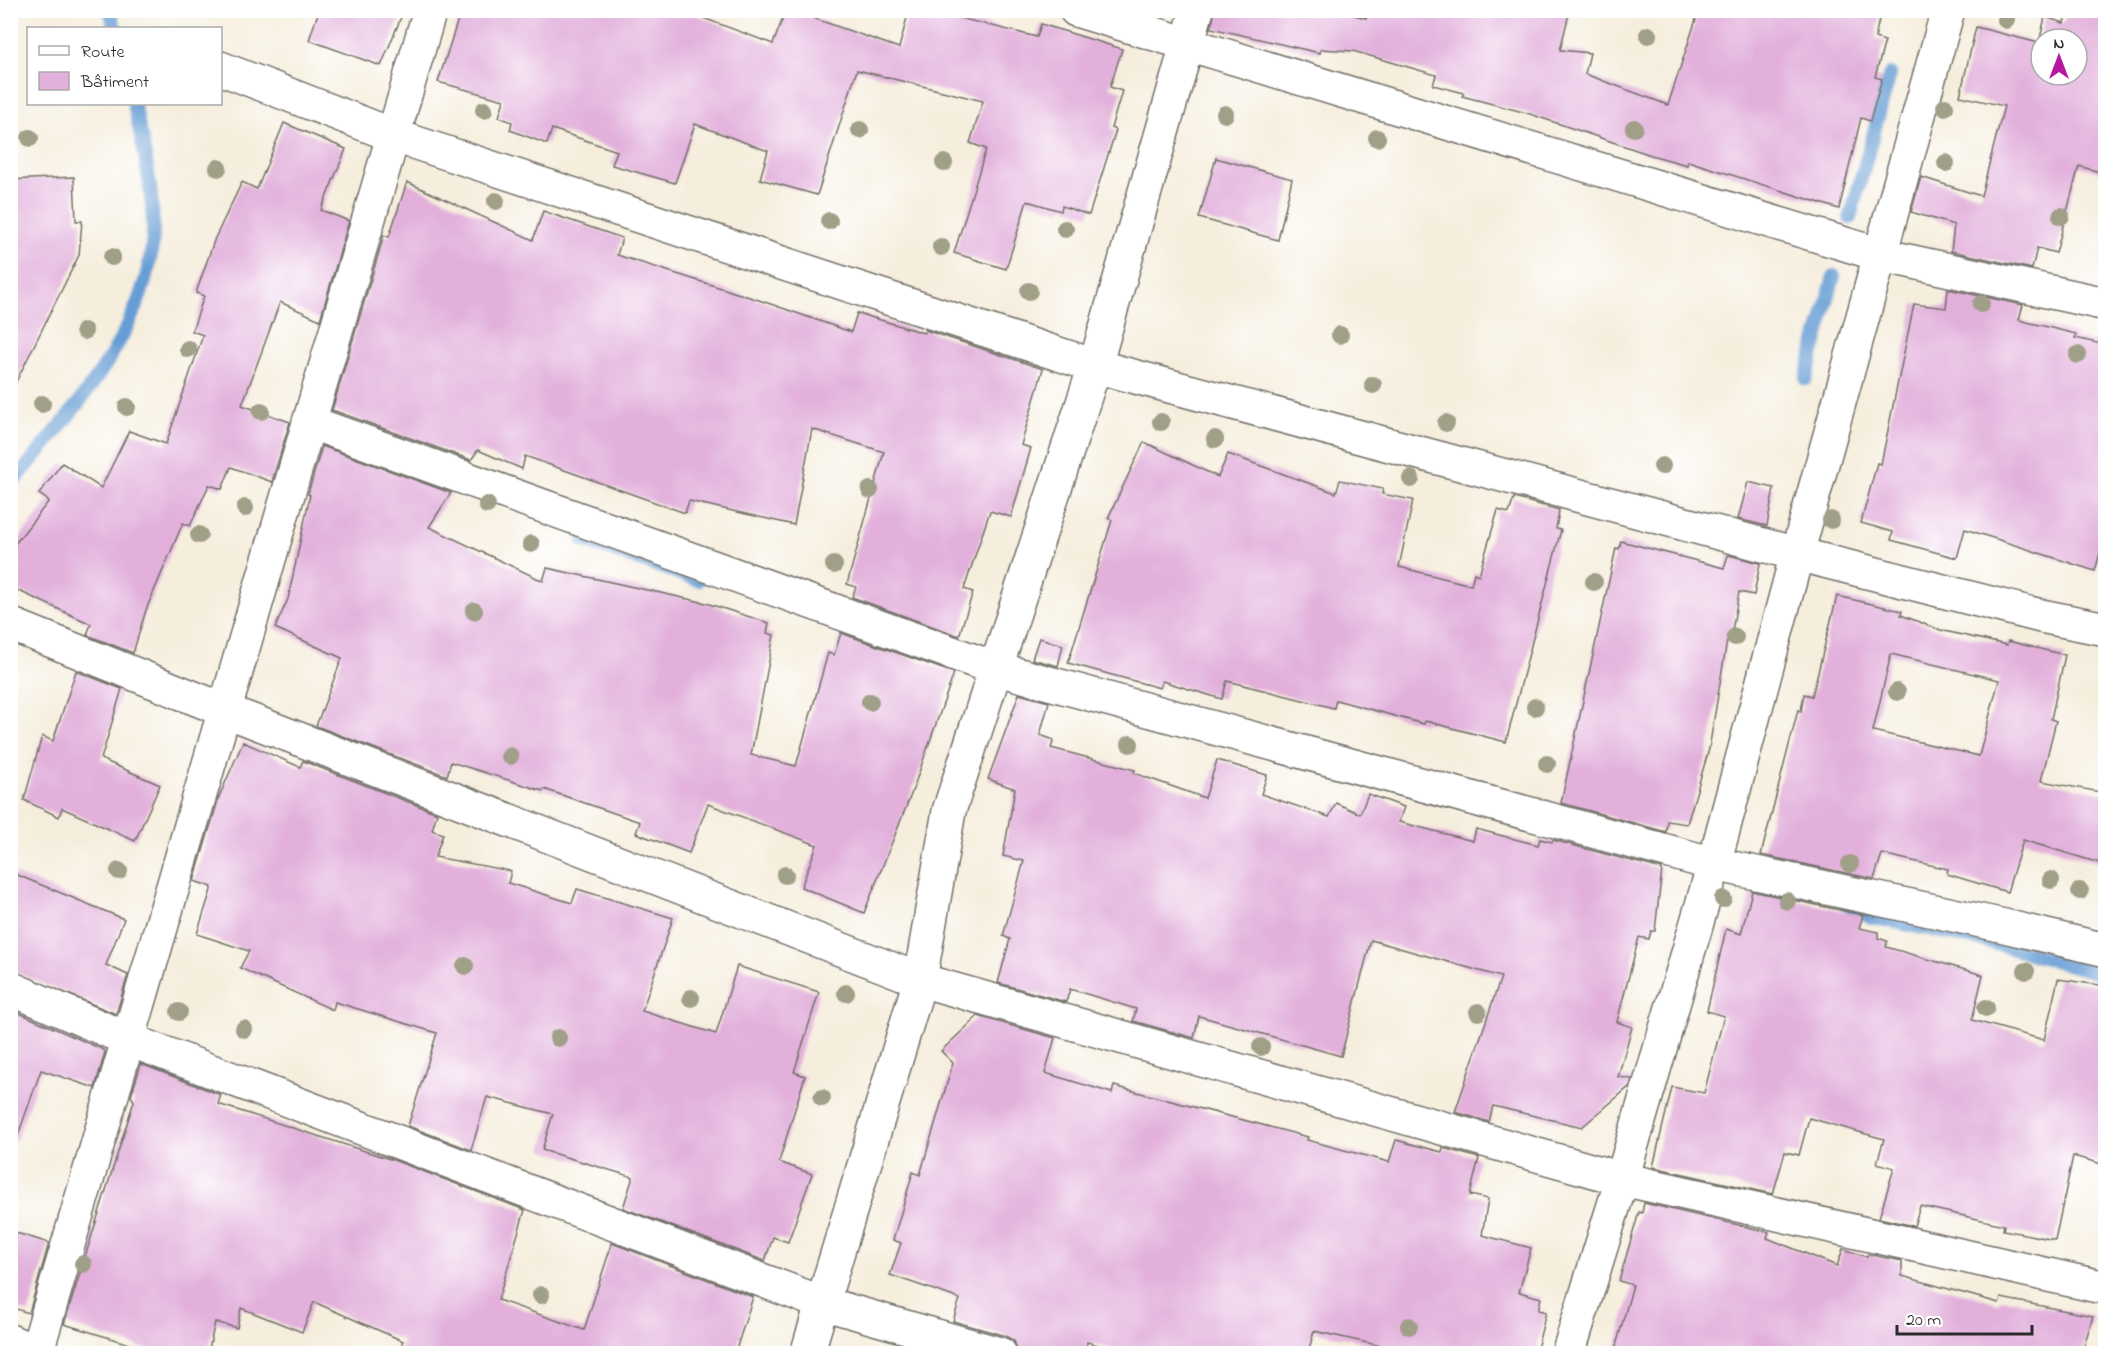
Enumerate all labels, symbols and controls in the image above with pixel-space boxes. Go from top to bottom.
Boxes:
legend [27,27,222,105]
north arrow [2029,27,2089,87]
text: N [2054,32,2065,56]
text: Route [81,40,126,66]
text: Bâtiment [80,70,149,96]
scale bar [1897,1298,2032,1336]
text: 20 m [1906,1308,1941,1334]

